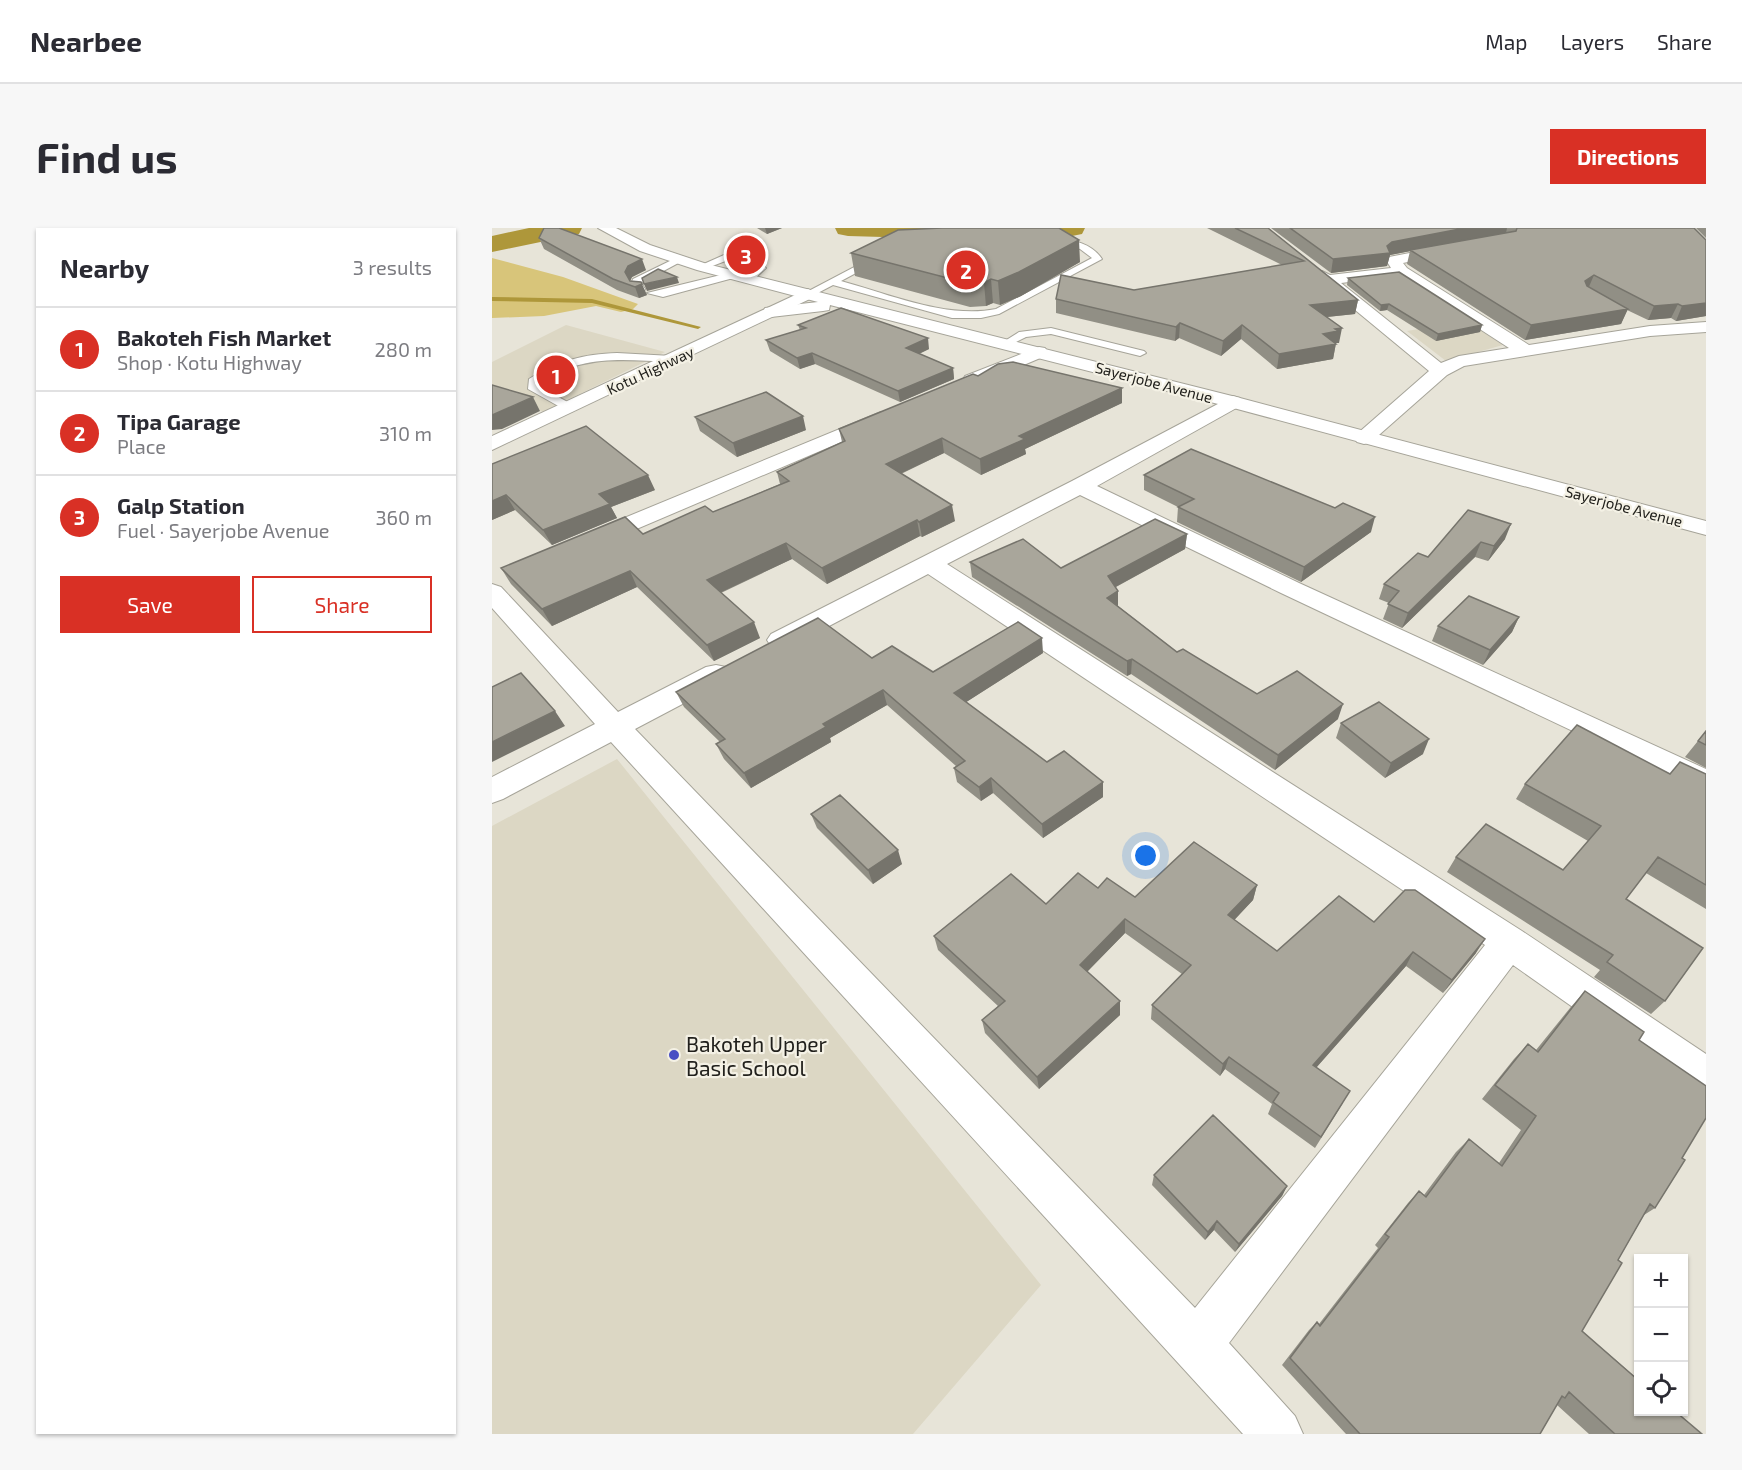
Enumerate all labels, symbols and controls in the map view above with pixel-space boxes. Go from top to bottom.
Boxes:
text: Nearbee [30,24,142,58]
text: Map [1485,29,1527,54]
text: Layers [1560,29,1624,54]
text: Share [1657,29,1712,54]
button: Directions [1550,129,1706,184]
text: Find us [36,131,178,181]
pin: 3 [726,232,766,278]
pin: 2 [946,248,986,292]
text: Nearby [60,252,149,283]
text: 3 results [353,255,432,279]
text: Bakoteh Fish Market [117,324,331,350]
text: 1 [75,337,84,361]
text: 280 m [375,337,432,361]
street label: Kotu Highway [604,342,696,398]
text: Shop · Kotu Highway [117,350,302,374]
pin: 1 [536,352,576,398]
street label: Sayerjobe Avenue [1093,358,1215,407]
text: Tipa Garage [117,408,241,434]
text: 2 [74,421,85,445]
text: 310 m [379,421,432,445]
text: Place [117,434,166,458]
street label: Sayerjobe Avenue [1563,482,1685,531]
text: Galp Station [117,492,245,518]
text: 3 [74,505,85,529]
text: 360 m [375,505,432,529]
text: Fuel · Sayerjobe Avenue [117,518,330,542]
button: Save [60,576,240,633]
button: Share [252,576,432,633]
your location [1131,841,1160,870]
place label: Bakoteh Upper Basic School [686,1031,828,1080]
marker: Bakoteh Upper Basic School [667,1048,681,1062]
map controls [1634,1254,1688,1416]
button: + [1634,1254,1688,1308]
button: − [1634,1308,1688,1362]
button: locate [1634,1362,1688,1416]

